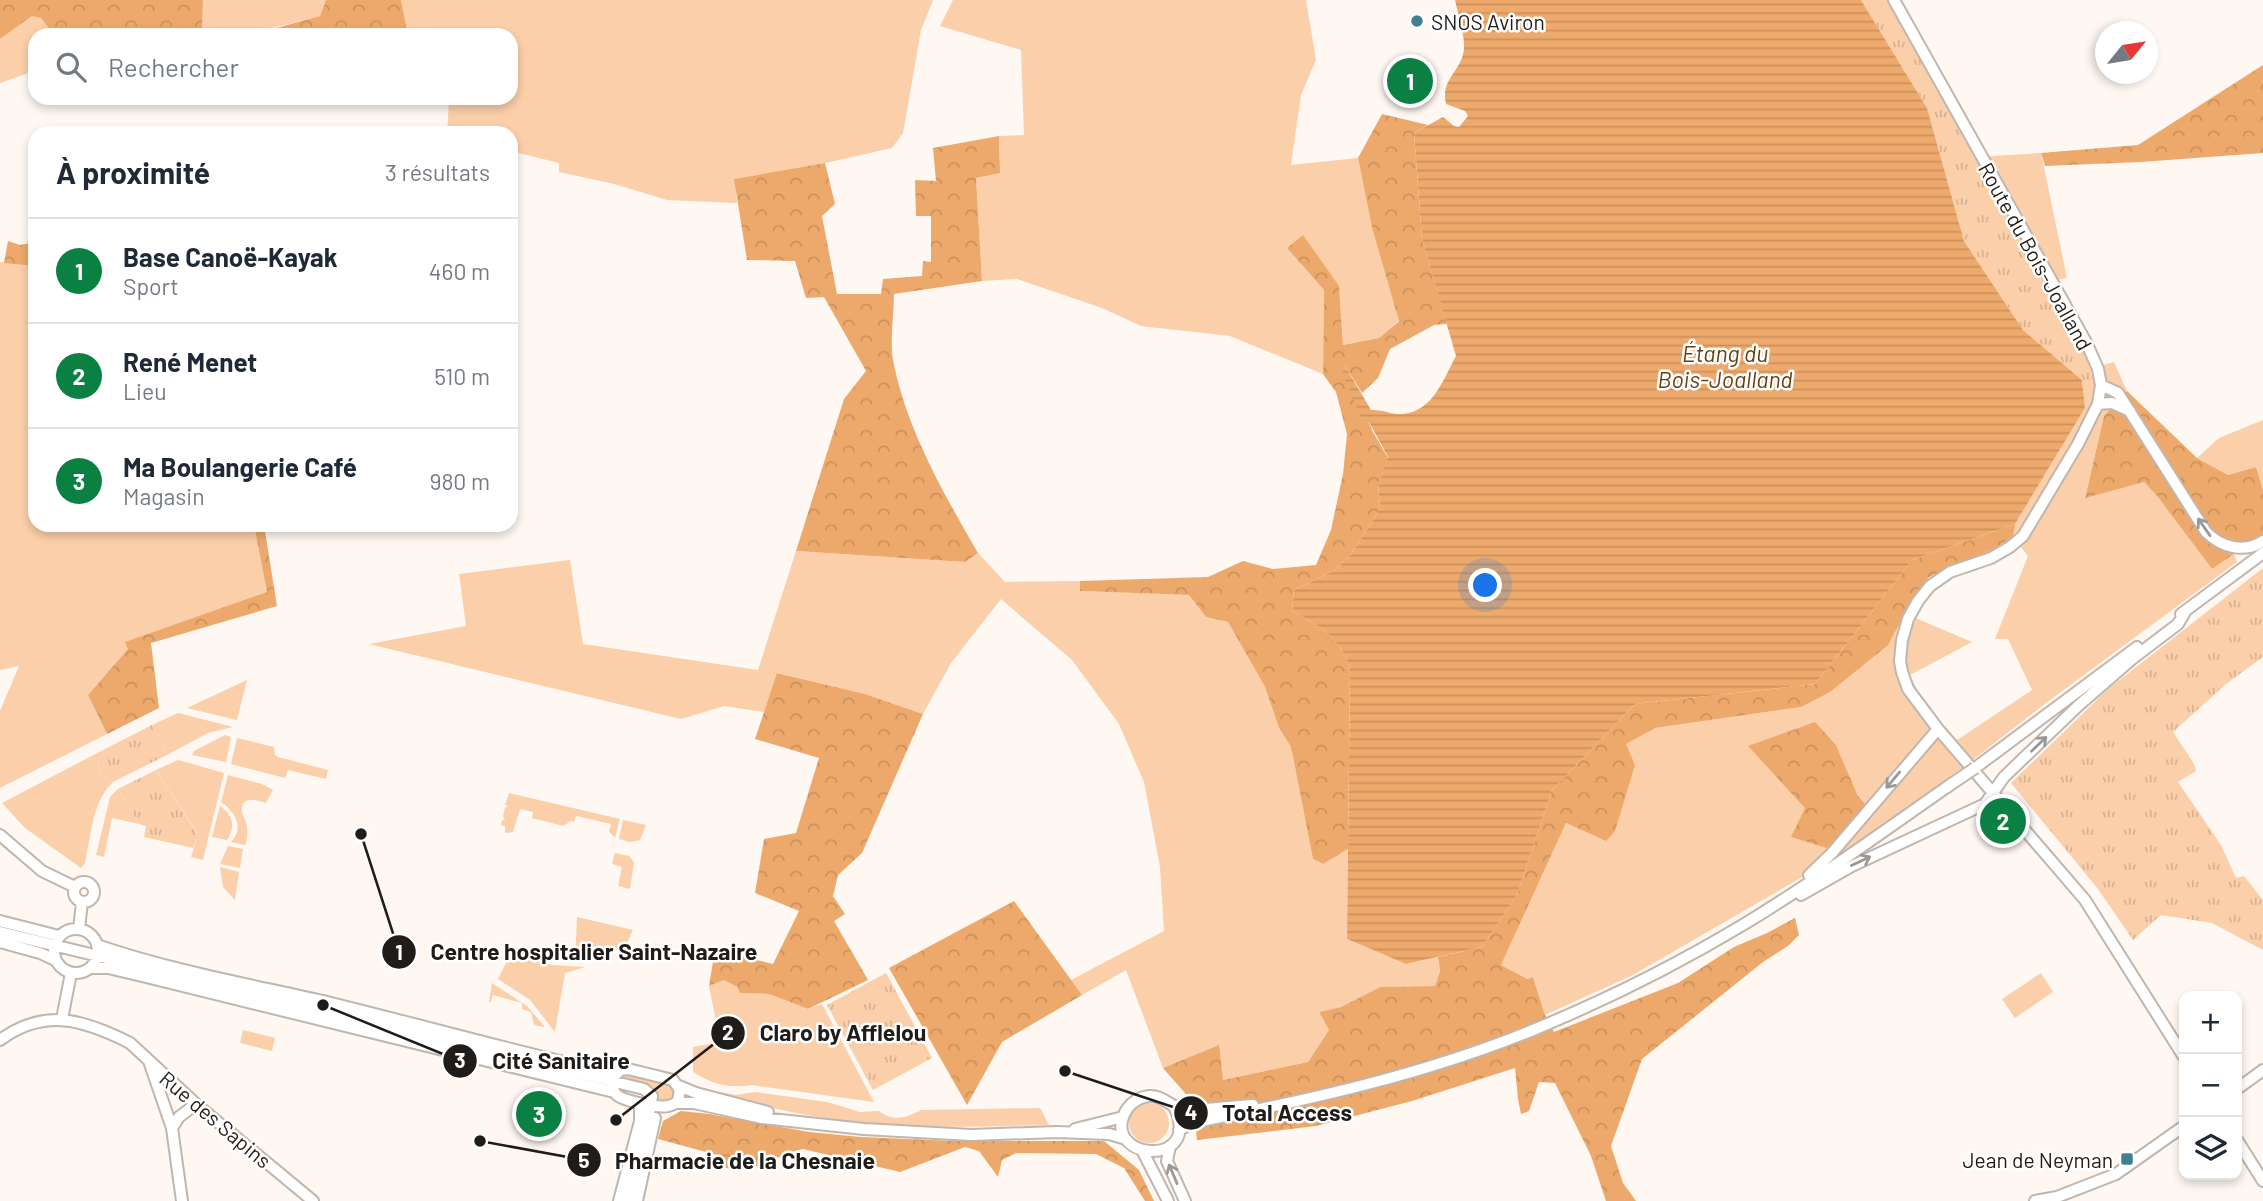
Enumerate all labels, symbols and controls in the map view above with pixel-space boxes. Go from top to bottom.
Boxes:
place label: SNOS Aviron [1431,9,1545,34]
marker: SNOS Aviron [1409,13,1425,29]
north arrow [2095,21,2158,84]
search box [28,28,518,105]
icon: search [52,48,90,86]
text: Rechercher [108,51,239,82]
pin: 1 [1387,55,1433,107]
text: À proximité [56,154,210,190]
text: 3 résultats [385,158,490,186]
street label: Route du Bois-Joalland [1974,158,2098,354]
text: Base Canoë-Kayak [123,241,338,272]
text: 1 [75,257,83,285]
text: 460 m [429,257,490,285]
text: Sport [123,272,179,300]
water label: Étang du Bois-Joalland [1657,339,1793,393]
text: René Menet [123,346,257,377]
text: 2 [73,362,85,390]
text: 510 m [434,362,490,390]
text: Lieu [123,377,167,405]
text: Ma Boulangerie Café [123,451,357,482]
text: 3 [73,467,85,495]
text: 980 m [429,467,490,495]
text: Magasin [123,482,205,510]
one-way arrow [2197,518,2211,537]
your location [1468,568,1502,602]
one-way arrow [2030,735,2047,752]
one-way arrow [1885,771,1901,789]
pin: 2 [1980,795,2026,847]
one-way arrow [1850,854,1871,868]
callout: Centre hospitalier Saint-Nazaire [382,930,771,974]
text: Centre hospitalier Saint-Nazaire [431,937,757,965]
text: 1 [395,939,403,964]
map controls [2179,991,2242,1180]
button: + [2179,991,2242,1054]
callout: Claro by Afflelou [711,1011,940,1055]
text: Claro by Afflelou [760,1018,926,1046]
text: 2 [722,1019,734,1044]
callout: Cité Sanitaire [443,1039,643,1083]
text: Cité Sanitaire [492,1046,630,1074]
text: 3 [454,1047,466,1072]
button: − [2179,1054,2242,1117]
street label: Rue des Sapins [155,1065,277,1173]
pin: 3 [516,1088,562,1140]
callout: Total Access [1173,1091,1366,1135]
text: Total Access [1222,1098,1352,1126]
text: 4 [1185,1099,1197,1124]
button: layers [2179,1117,2242,1180]
callout: Pharmacie de la Chesnaie [566,1138,890,1182]
text: Pharmacie de la Chesnaie [615,1146,875,1174]
text: 5 [578,1147,590,1172]
place label: Jean de Neyman [1962,1147,2113,1172]
marker: Jean de Neyman [2119,1151,2135,1167]
one-way arrow [1166,1164,1179,1186]

